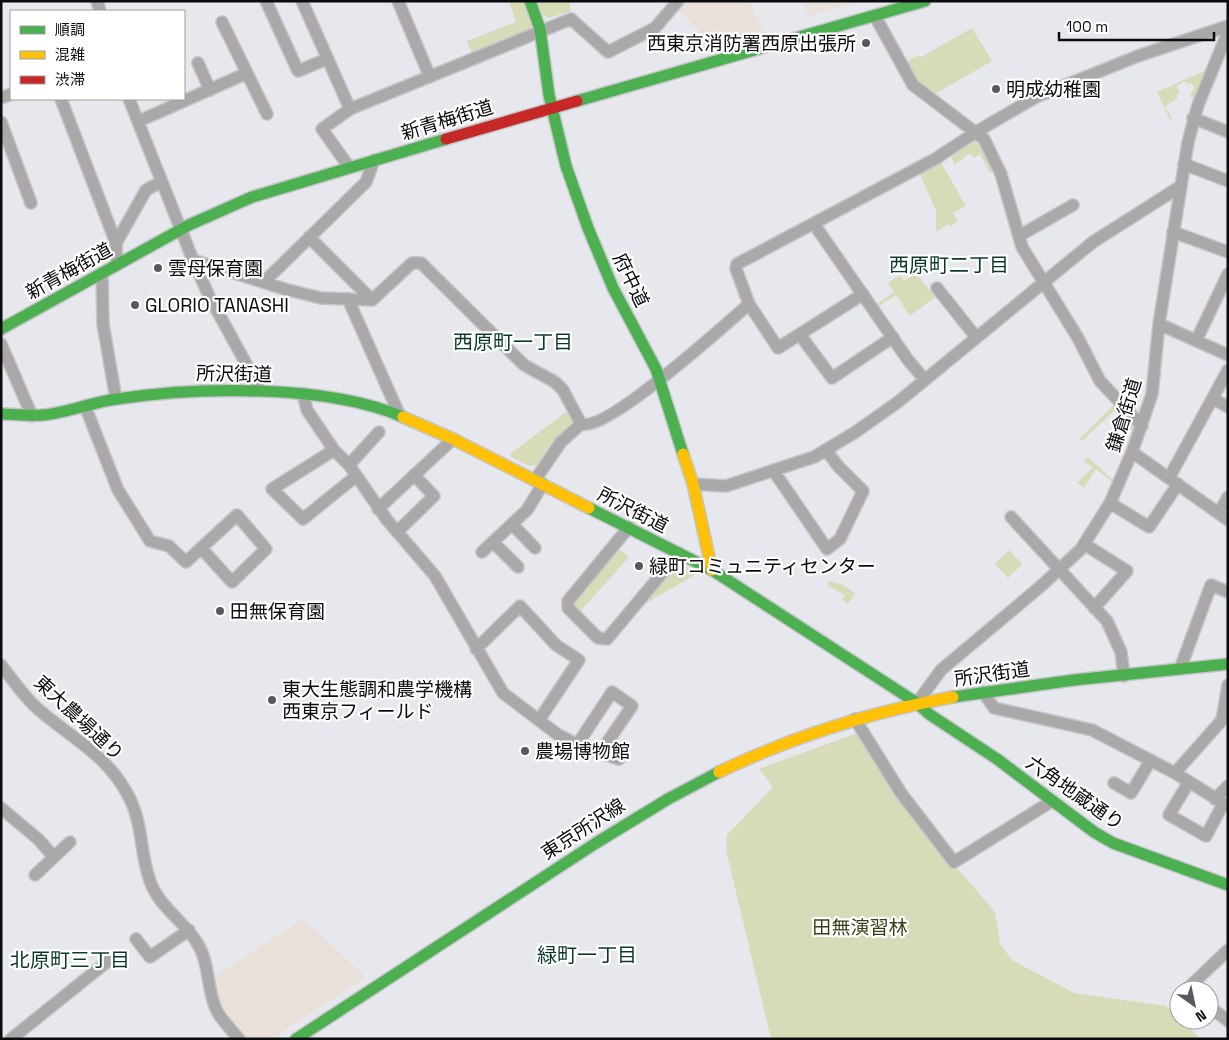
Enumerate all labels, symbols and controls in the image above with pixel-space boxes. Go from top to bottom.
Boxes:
legend [10,10,185,100]
scale bar [1059,10,1214,42]
text: 100 m [1066,17,1108,36]
text: 順調 [55,20,85,39]
place label: 西東京消防署西原出張所 [647,31,856,56]
marker: 西東京消防署西原出張所 [860,37,872,49]
text: 混雑 [55,45,85,64]
text: 渋滞 [55,70,85,89]
place label: 明成幼稚園 [1006,77,1101,102]
marker: 明成幼稚園 [990,83,1002,95]
street label: 新青梅街道 [398,94,496,146]
street label: 新青梅街道 [21,237,117,305]
street label: 府中道 [607,249,655,311]
district label: 西原町二丁目 [889,252,1009,278]
place label: 雲母保育園 [168,256,263,281]
marker: 雲母保育園 [152,262,164,274]
place label: GLORIO TANASHI [145,293,289,318]
marker: GLORIO TANASHI [129,299,141,311]
district label: 西原町一丁目 [453,329,573,355]
street label: 所沢街道 [196,361,272,387]
street label: 鎌倉街道 [1101,375,1147,455]
street label: 所沢街道 [593,482,673,538]
place label: 緑町コミュニティセンター [649,554,876,579]
marker: 緑町コミュニティセンター [633,560,645,572]
place label: 田無保育園 [230,599,325,624]
marker: 田無保育園 [214,605,226,617]
street label: 所沢街道 [953,656,1031,692]
street label: 東大農場通り [29,670,129,766]
place label: 東大生態調和農学機構 西東京フィールド [282,677,472,724]
marker: 東大生態調和農学機構 西東京フィールド [266,694,278,706]
place label: 農場博物館 [535,739,630,764]
marker: 農場博物館 [519,745,531,757]
street label: 六角地蔵通り [1021,750,1129,836]
street label: 東京所沢線 [536,793,630,865]
park label: 田無演習林 [812,915,908,940]
district label: 緑町一丁目 [537,942,637,968]
district label: 北原町三丁目 [10,947,130,973]
north arrow [1169,980,1219,1030]
text: N [1192,1006,1210,1026]

